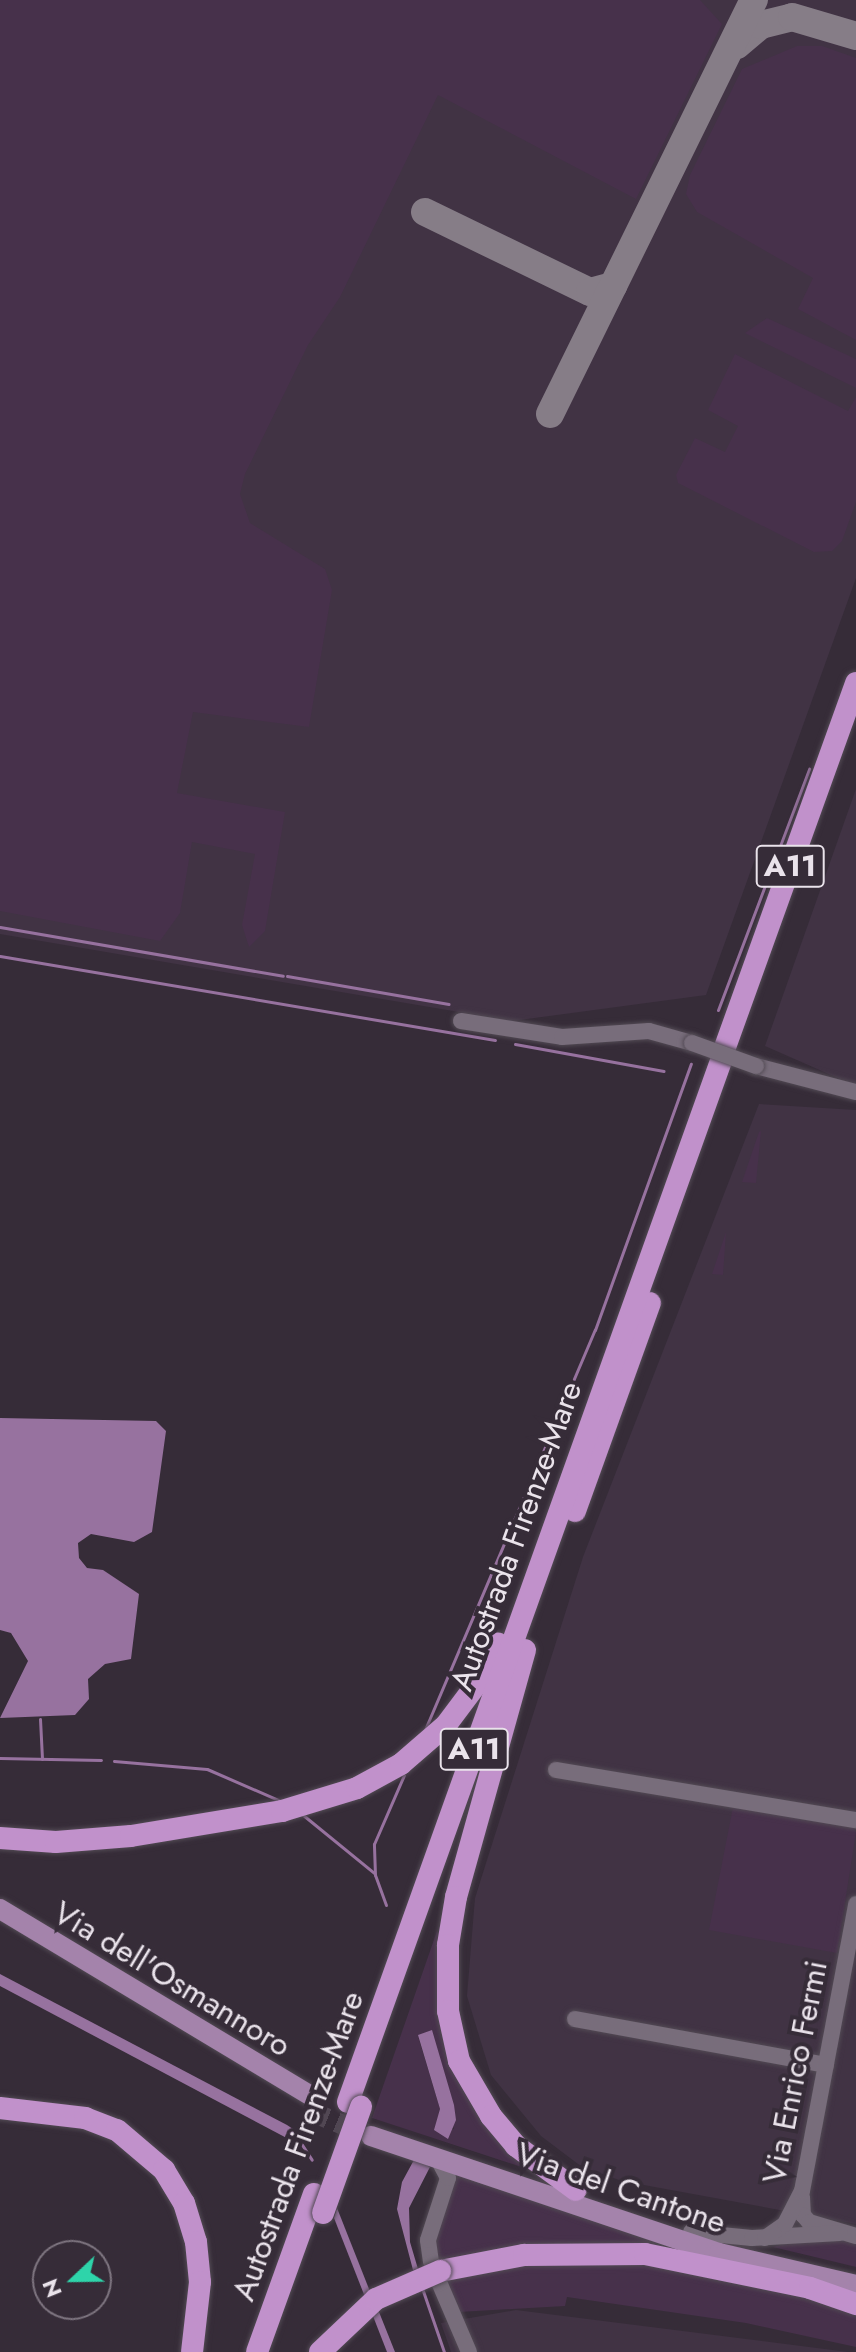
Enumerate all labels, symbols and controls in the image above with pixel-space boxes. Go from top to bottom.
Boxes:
road number: A11 [754,840,826,892]
street label: Autostrada Firenze-Mare [442,1376,590,1696]
road number: A11 [438,1723,510,1775]
street label: Via dell'Osmannoro [47,1893,297,2065]
street label: Via Enrico Fermi [755,1957,835,2187]
street label: Autostrada Firenze-Mare [224,1986,372,2306]
street label: Via del Cantone [511,2134,731,2242]
north arrow [32,2240,112,2320]
text: N [33,2274,70,2302]

